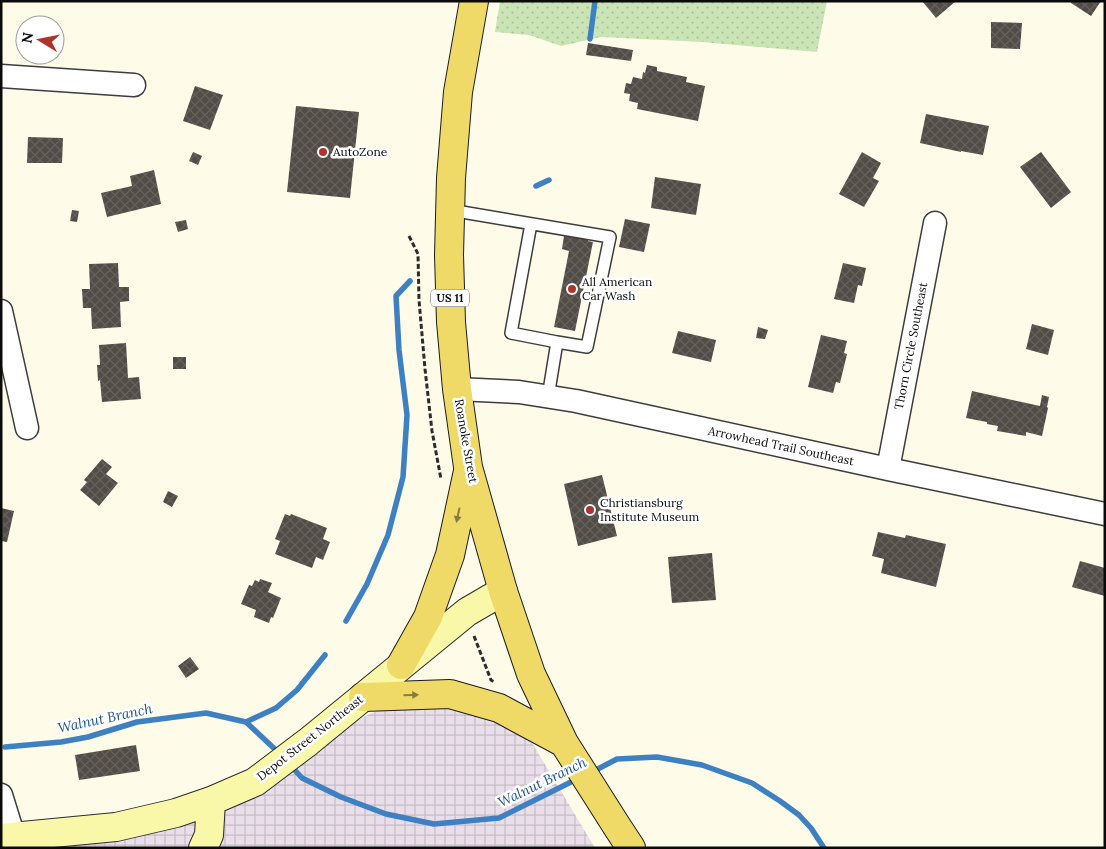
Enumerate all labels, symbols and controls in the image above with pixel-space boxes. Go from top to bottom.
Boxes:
north arrow [15,15,65,65]
text: N [17,31,37,45]
place label: AutoZone [332,144,388,159]
marker: AutoZone [317,146,329,158]
place label: All American Car Wash [581,274,652,303]
street label: Thorn Circle Southeast [891,281,930,411]
marker: All American Car Wash [566,283,578,295]
road number: US 11 [431,290,469,306]
street label: Roanoke Street [452,398,481,484]
street label: Arrowhead Trail Southeast [706,422,856,468]
place label: Christiansburg Institute Museum [600,495,699,524]
marker: Christiansburg Institute Museum [584,504,596,516]
one-way arrow [454,507,462,523]
street label: Depot Street Northeast [254,691,366,784]
one-way arrow [404,691,420,699]
water label: Walnut Branch [56,699,154,737]
water label: Walnut Branch [495,753,589,811]

